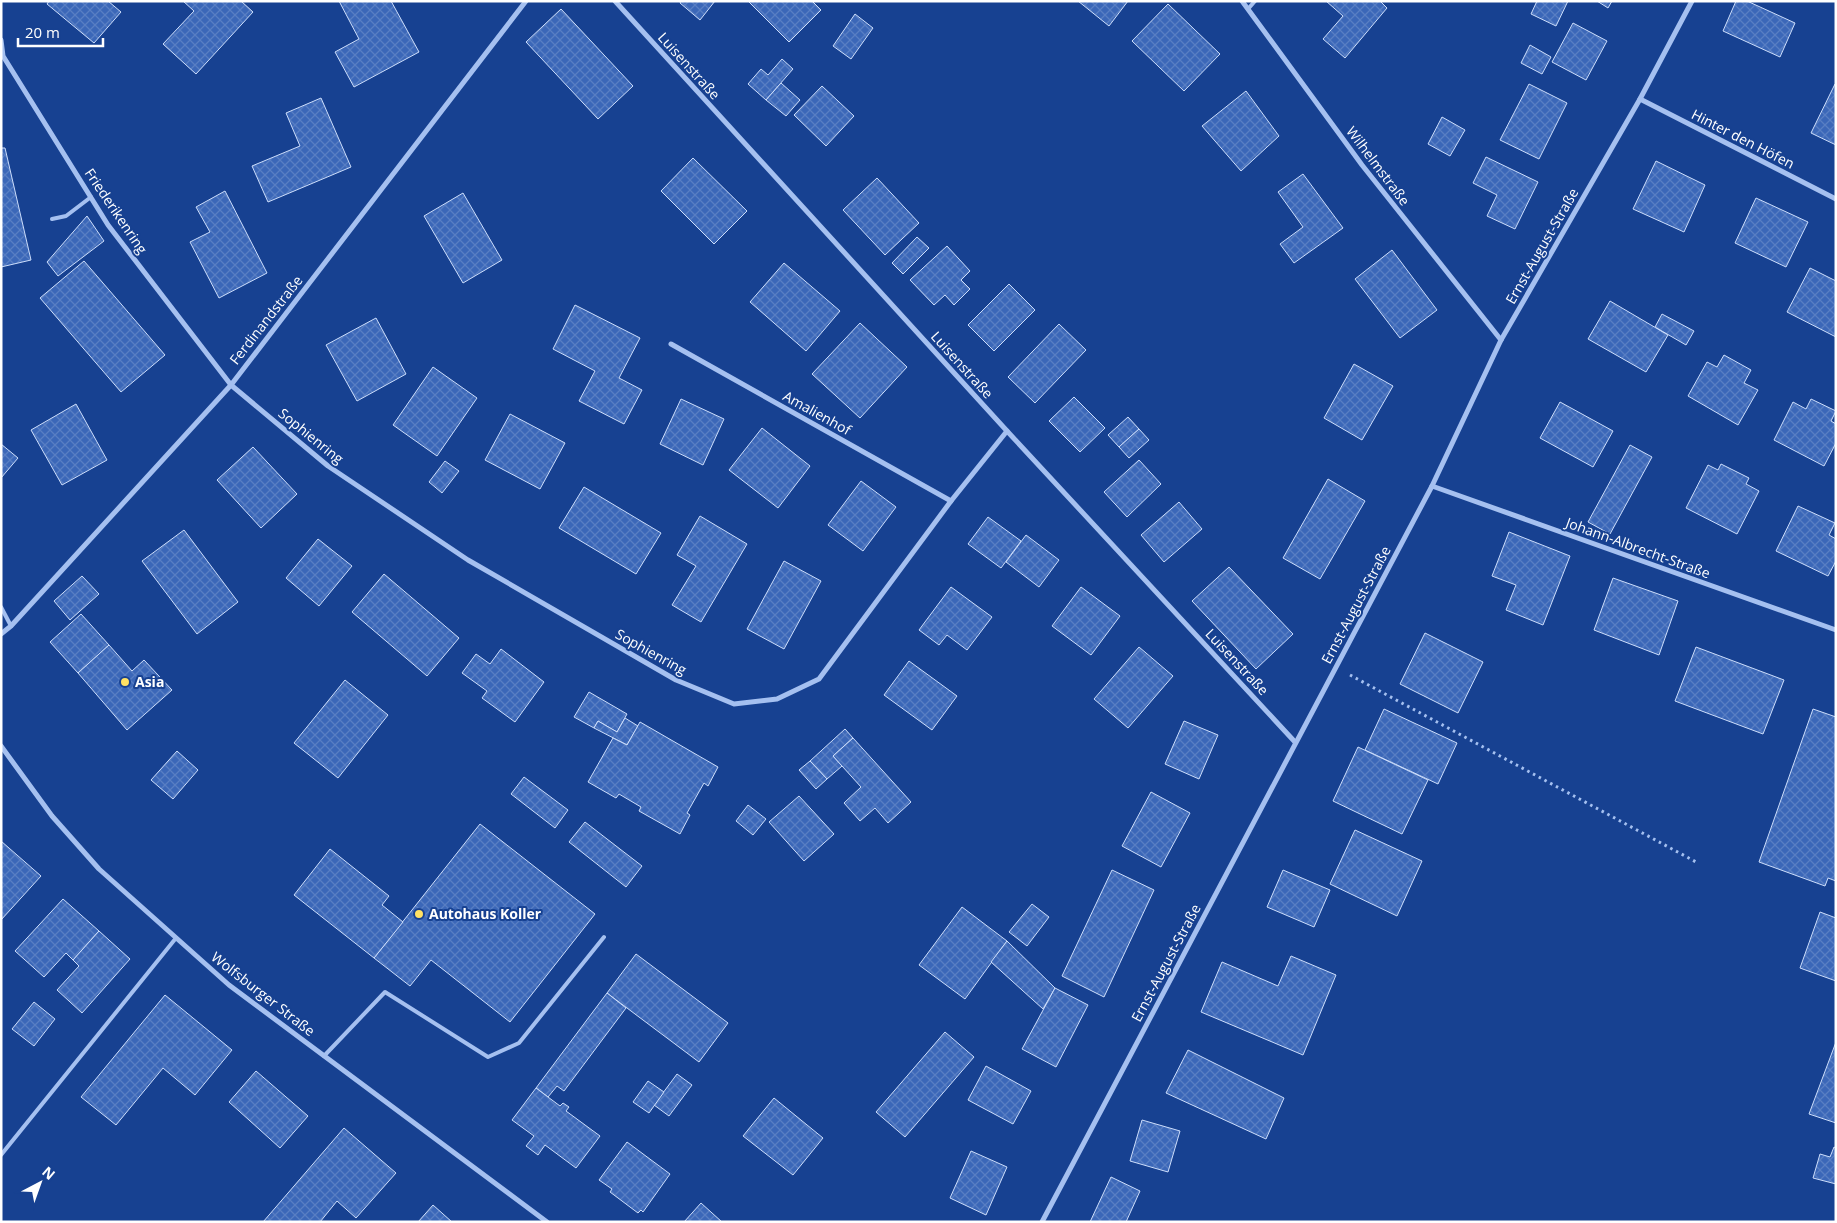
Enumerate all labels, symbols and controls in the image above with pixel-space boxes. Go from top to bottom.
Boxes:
scale bar [18,15,102,47]
text: 20 m [25,22,60,42]
street label: Luisenstraße [654,28,725,103]
street label: Hinter den Höfen [1688,104,1798,173]
street label: Wilhelmstraße [1342,122,1415,209]
street label: Friederikenring [81,164,152,258]
street label: Ernst-August-Straße [1501,184,1583,307]
street label: Ferdinandstraße [225,271,306,368]
street label: Luisenstraße [927,327,998,402]
street label: Amalienhof [780,386,856,440]
street label: Sophienring [275,403,348,468]
street label: Johann-Albrecht-Straße [1561,512,1713,583]
street label: Ernst-August-Straße [1316,542,1395,667]
street label: Sophienring [612,624,691,679]
street label: Luisenstraße [1202,624,1273,699]
place label: Asia [135,672,164,691]
marker: Asia [119,676,131,688]
street label: Ernst-August-Straße [1126,900,1205,1025]
place label: Autohaus Koller [429,904,542,923]
marker: Autohaus Koller [413,908,425,920]
street label: Wolfsburger Straße [208,947,319,1040]
north arrow [15,1158,65,1208]
text: N [38,1162,59,1184]

